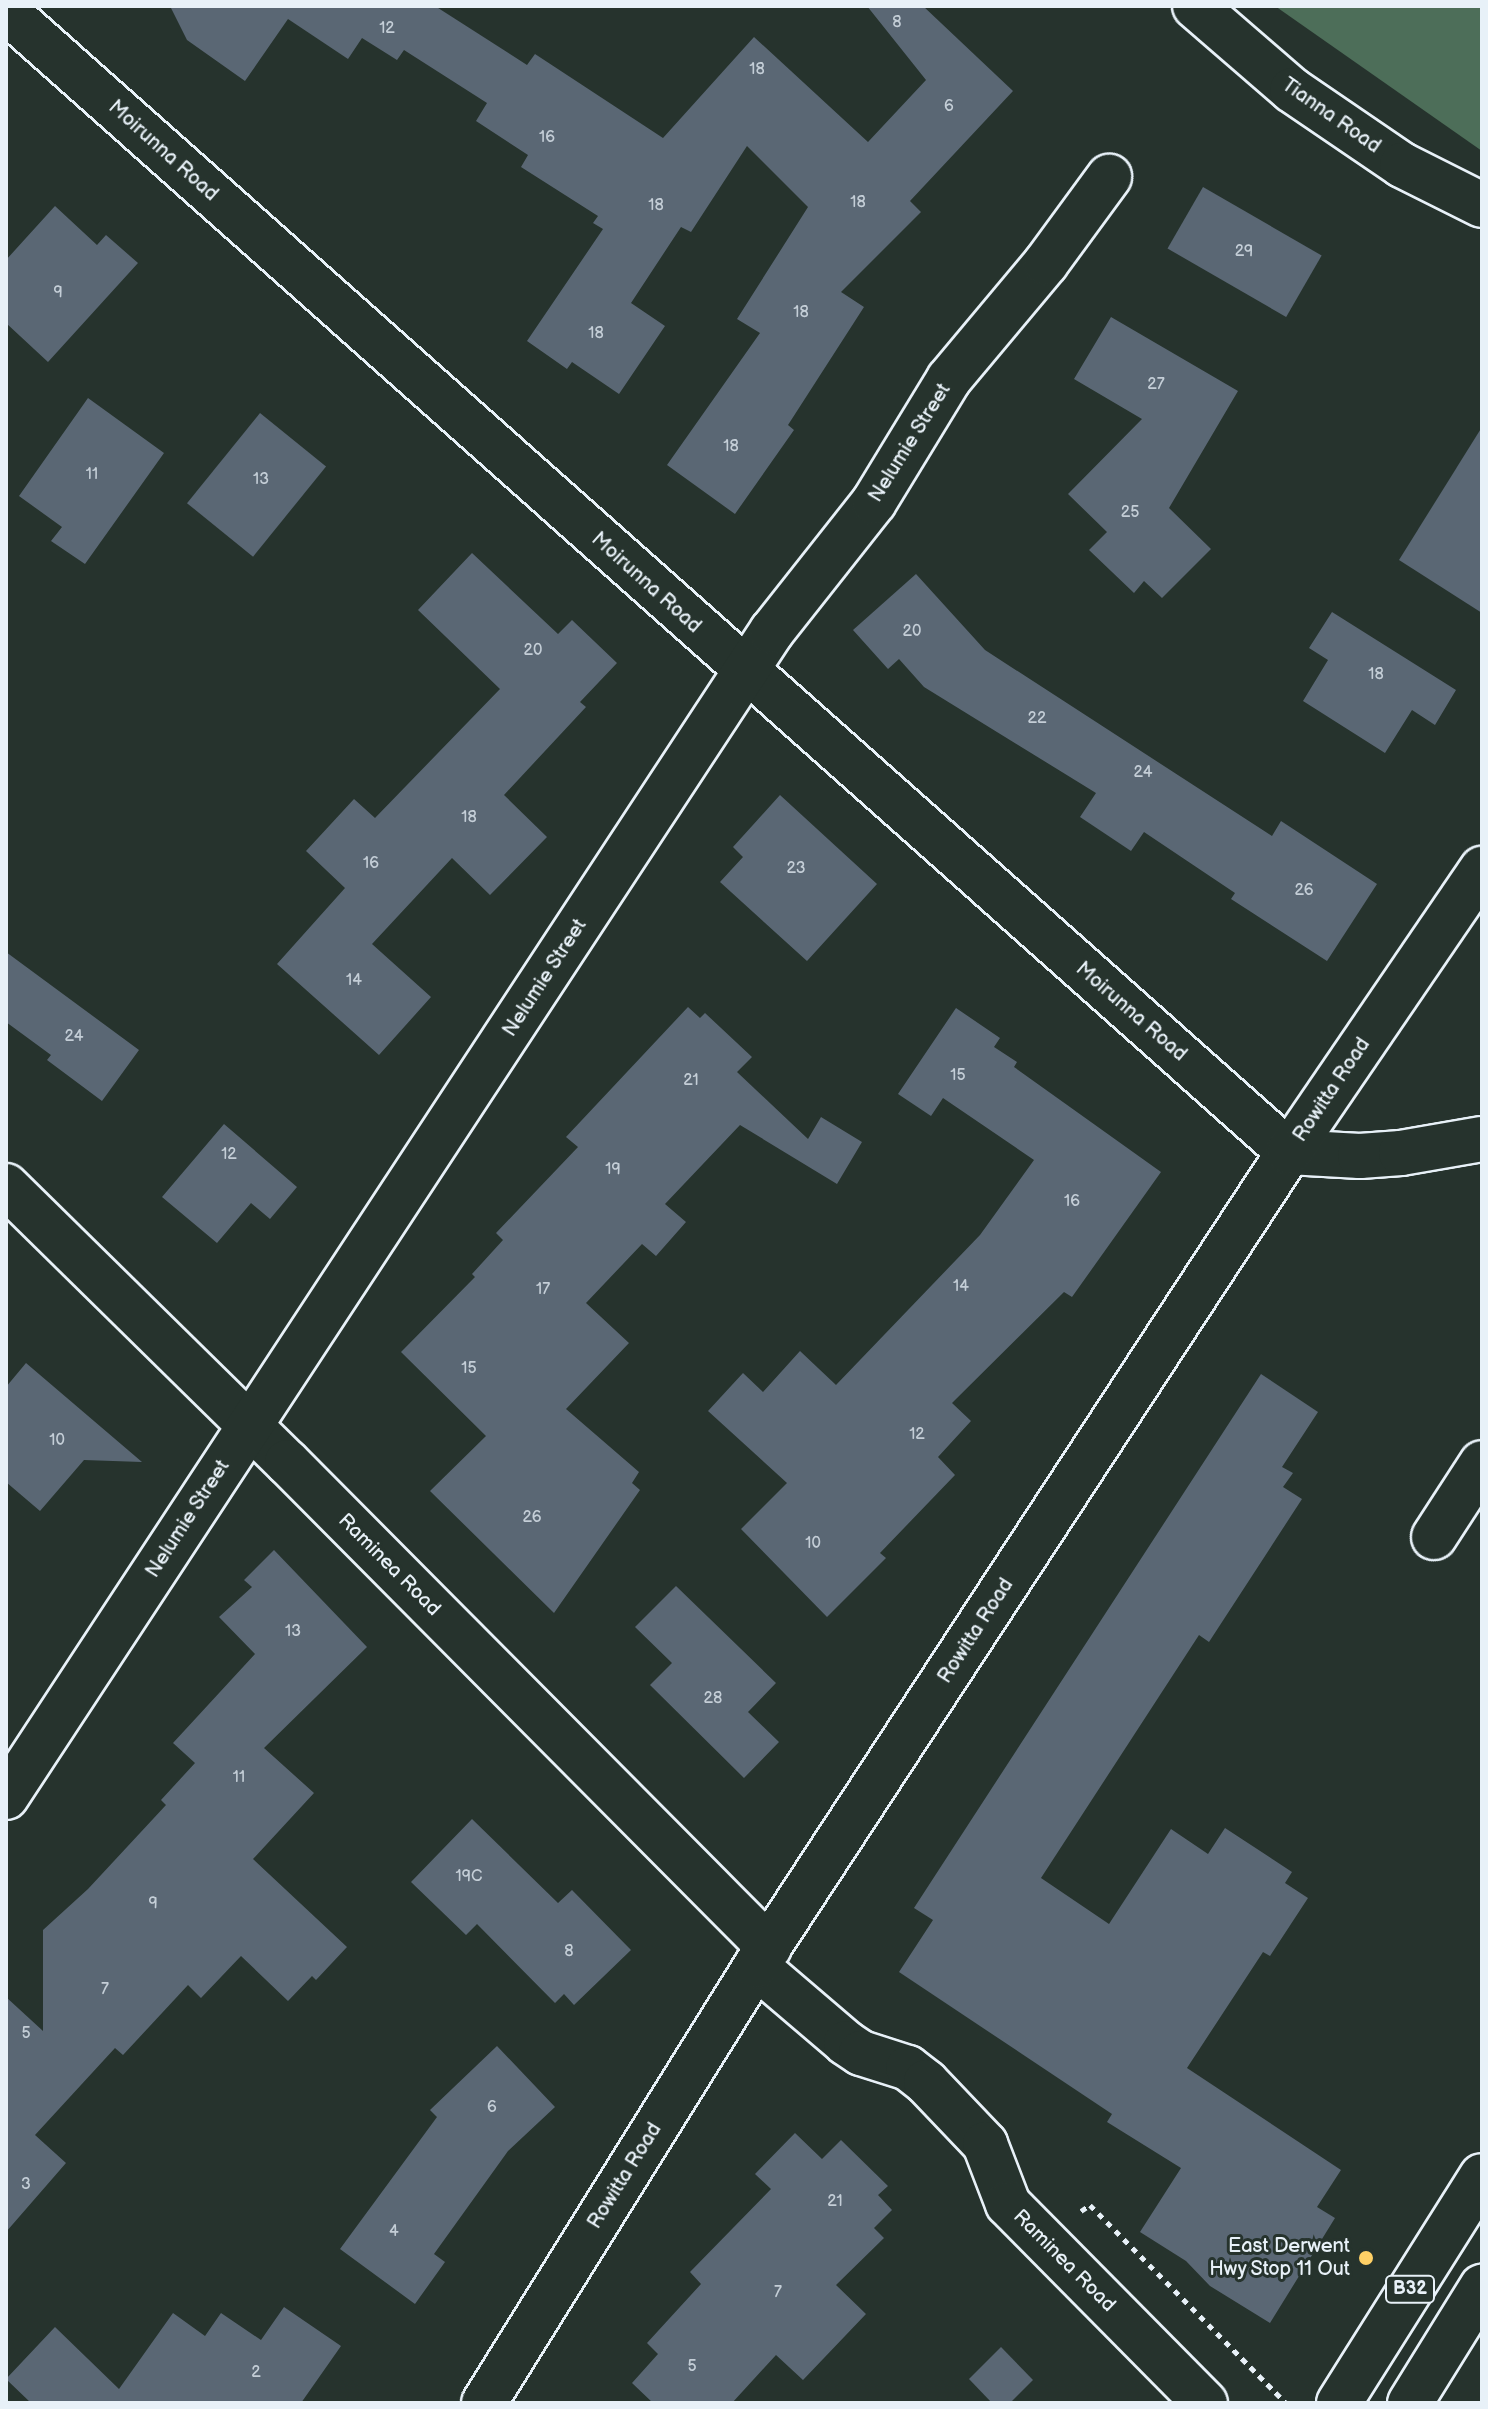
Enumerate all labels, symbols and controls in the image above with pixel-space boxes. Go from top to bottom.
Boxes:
house number: 8 [892,13,902,33]
house number: 12 [379,19,395,39]
house number: 18 [749,60,765,80]
street label: Tianna Road [1277,73,1385,159]
street label: Moirunna Road [103,95,223,207]
house number: 6 [944,97,954,117]
house number: 16 [539,128,555,148]
house number: 18 [850,193,866,213]
house number: 18 [648,196,664,216]
house number: 29 [1235,242,1253,262]
house number: 9 [53,283,63,303]
house number: 18 [793,303,809,323]
house number: 18 [588,324,604,344]
house number: 27 [1147,375,1165,395]
street label: Nelumie Street [864,379,956,507]
house number: 18 [723,437,739,457]
house number: 11 [86,465,98,485]
house number: 13 [253,470,269,490]
house number: 25 [1121,503,1139,523]
street label: Moirunna Road [586,527,706,639]
house number: 20 [903,622,921,642]
house number: 20 [524,641,542,661]
house number: 18 [1368,665,1384,685]
house number: 22 [1028,709,1046,729]
house number: 24 [1134,763,1152,783]
house number: 18 [461,808,477,828]
house number: 16 [363,854,379,874]
house number: 23 [787,859,805,879]
house number: 26 [1294,881,1314,901]
street label: Nelumie Street [498,914,592,1042]
street label: Moirunna Road [1071,957,1191,1067]
house number: 14 [346,971,362,991]
house number: 24 [65,1027,83,1047]
street label: Rowitta Road [1288,1033,1376,1147]
house number: 15 [950,1066,966,1086]
house number: 21 [683,1071,699,1091]
house number: 12 [221,1145,237,1165]
house number: 19 [605,1160,621,1180]
house number: 16 [1064,1192,1080,1212]
house number: 14 [953,1277,969,1297]
house number: 17 [536,1280,550,1300]
house number: 15 [461,1359,477,1379]
house number: 12 [909,1425,925,1445]
house number: 10 [49,1431,65,1451]
street label: Nelumie Street [141,1455,235,1583]
house number: 26 [522,1508,542,1528]
street label: Raminea Road [333,1509,445,1621]
house number: 10 [805,1534,821,1554]
street label: Rowitta Road [933,1574,1019,1688]
house number: 13 [285,1622,301,1642]
house number: 28 [704,1689,722,1709]
house number: 11 [233,1768,245,1788]
house number: 19C [456,1867,482,1887]
house number: 9 [148,1894,158,1914]
house number: 8 [564,1942,574,1962]
house number: 7 [101,1980,109,2000]
house number: 5 [21,2024,31,2044]
house number: 6 [487,2098,497,2118]
street label: Rowitta Road [583,2119,667,2233]
house number: 3 [21,2175,31,2195]
house number: 21 [827,2192,843,2212]
street label: Raminea Road [1008,2205,1120,2317]
house number: 4 [389,2222,399,2242]
place label: East Derwent Hwy Stop 11 Out [1208,2234,1350,2281]
marker: East Derwent Hwy Stop 11 Out [1357,2249,1375,2267]
road number: B32 [1384,2275,1436,2303]
house number: 7 [774,2283,782,2303]
house number: 5 [687,2357,697,2377]
house number: 2 [251,2363,261,2383]

